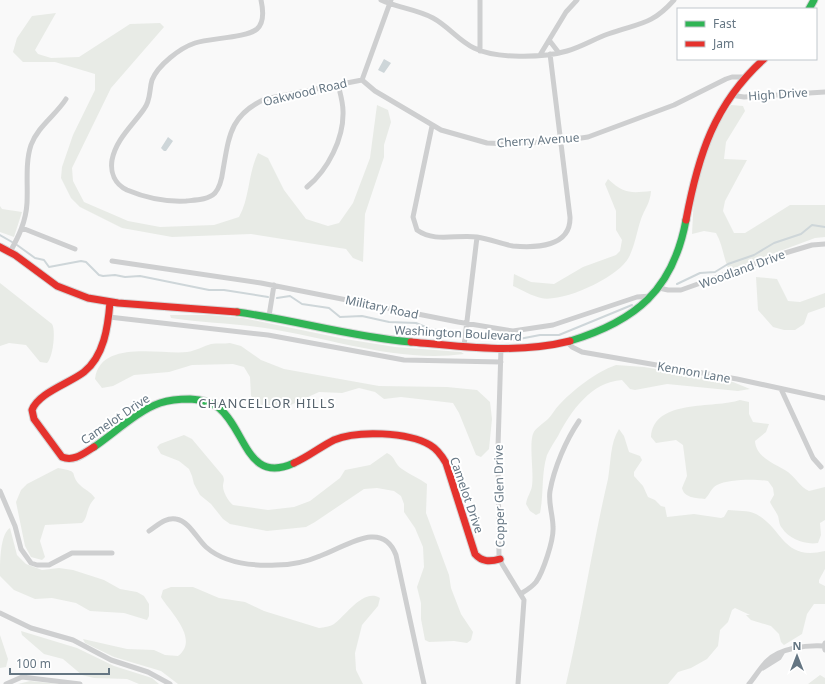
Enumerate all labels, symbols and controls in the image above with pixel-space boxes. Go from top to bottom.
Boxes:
legend [677,8,817,60]
text: Fast [713,15,737,32]
text: Jam [712,35,734,52]
street label: Oakwood Road [261,74,349,110]
street label: High Drive [748,83,809,105]
street label: Cherry Avenue [496,129,580,151]
street label: Woodland Drive [697,246,788,292]
street label: Military Road [344,291,420,323]
street label: Washington Boulevard [394,321,522,345]
street label: Kennon Lane [656,357,732,387]
street label: Camelot Drive [77,390,153,448]
district label: CHANCELLOR HILLS [198,394,336,412]
street label: Copper Glen Drive [490,444,508,548]
street label: Camelot Drive [446,455,488,536]
north arrow [777,636,817,676]
text: N [793,638,801,653]
scale bar [10,650,109,676]
text: 100 m [16,655,51,672]

